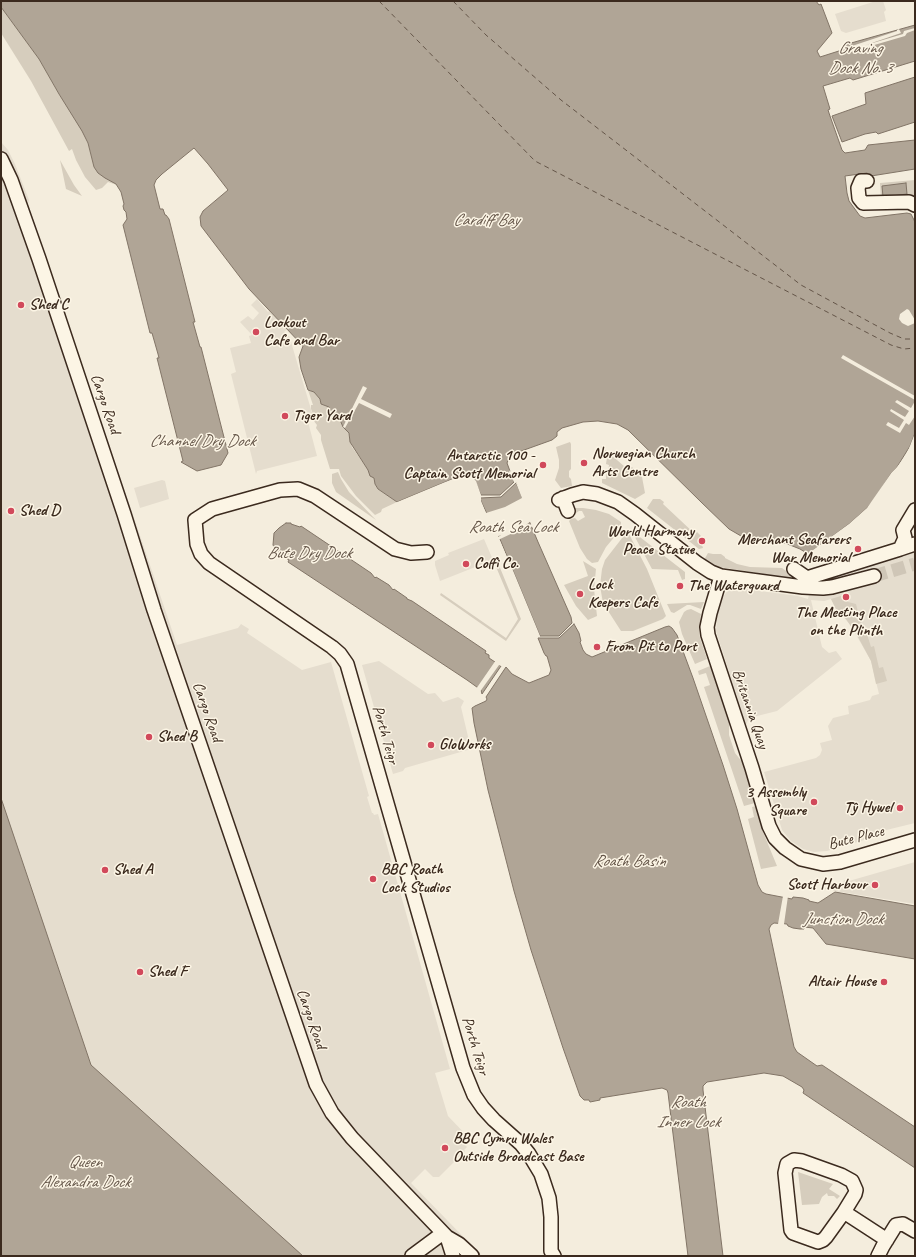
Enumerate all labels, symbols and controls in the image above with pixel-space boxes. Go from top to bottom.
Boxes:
water label: Graving Dock No. 3 [828,39,892,79]
water label: Cardiff Bay [453,211,519,231]
place label: Shed C [29,295,68,315]
marker: Shed C [16,300,26,310]
place label: Lookout Cafe and Bar [264,313,339,351]
marker: Lookout Cafe and Bar [251,327,261,337]
street label: Cargo Road [86,371,124,437]
place label: Tiger Yard [293,406,351,426]
marker: Tiger Yard [280,411,290,421]
water label: Channel Dry Dock [149,432,255,452]
place label: Norwegian Church Arts Centre [592,444,695,482]
place label: Antarctic 100 - Captain Scott Memorial [404,446,535,484]
marker: Norwegian Church Arts Centre [579,458,589,468]
marker: Antarctic 100 - Captain Scott Memorial [538,460,548,470]
place label: Shed D [19,501,60,521]
marker: Shed D [6,506,16,516]
water label: Roath Sea Lock [468,518,558,538]
place label: World Harmony Peace Statue [607,522,694,560]
place label: Merchant Seafarers War Memorial [738,530,850,568]
marker: World Harmony Peace Statue [697,536,707,546]
water label: Bute Dry Dock [267,544,351,564]
marker: Merchant Seafarers War Memorial [853,544,863,554]
place label: Coffi Co. [474,554,518,574]
marker: Coffi Co. [461,559,471,569]
place label: Lock Keepers Cafe [588,575,658,613]
place label: The Waterguard [688,576,779,596]
marker: The Waterguard [675,581,685,591]
marker: Lock Keepers Cafe [575,589,585,599]
marker: The Meeting Place on the Plinth [841,592,851,602]
place label: The Meeting Place on the Plinth [796,603,896,641]
place label: From Pit to Port [605,637,696,657]
marker: From Pit to Port [592,642,602,652]
street label: Britannia Quay [727,667,773,751]
street label: Cargo Road [188,679,226,745]
street label: Porth Teigr [367,703,403,767]
place label: Shed B [157,727,197,747]
marker: Shed B [144,732,154,742]
place label: GloWorks [439,735,490,755]
marker: GloWorks [426,740,436,750]
place label: 3 Assembly Square [746,783,806,821]
marker: 3 Assembly Square [809,797,819,807]
place label: Tŷ Hywel [844,798,892,818]
marker: Tŷ Hywel [895,803,905,813]
street label: Bute Place [826,822,886,854]
water label: Roath Basin [593,852,665,872]
place label: Shed A [113,860,153,880]
place label: BBC Roath Lock Studios [381,860,450,898]
marker: Shed A [100,865,110,875]
marker: BBC Roath Lock Studios [368,874,378,884]
place label: Scott Harbour [787,875,867,895]
marker: Scott Harbour [870,880,880,890]
water label: Junction Dock [803,910,883,930]
place label: Shed F [148,962,187,982]
marker: Shed F [135,967,145,977]
place label: Altair House [808,972,876,992]
marker: Altair House [879,977,889,987]
street label: Cargo Road [292,986,330,1052]
street label: Porth Teigr [457,1014,493,1078]
water label: Roath Inner Lock [656,1093,720,1133]
place label: BBC Cymru Wales Outside Broadcast Base [453,1129,584,1167]
marker: BBC Cymru Wales Outside Broadcast Base [440,1143,450,1153]
water label: Queen Alexandra Dock [40,1153,130,1193]

